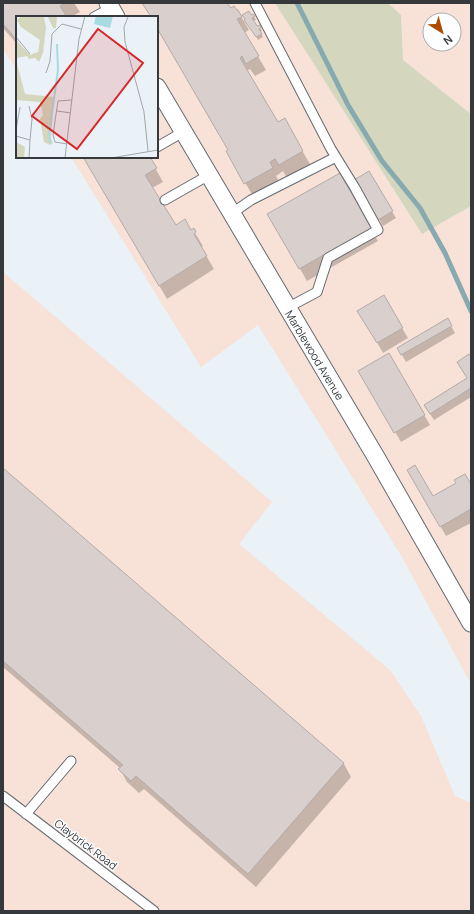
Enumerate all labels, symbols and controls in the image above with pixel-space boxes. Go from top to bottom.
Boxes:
north arrow [422,12,462,52]
inset map [16,16,158,158]
text: N [441,32,456,49]
street label: Marblewood Avenue [282,307,348,403]
street label: Claybrick Road [52,815,120,873]

